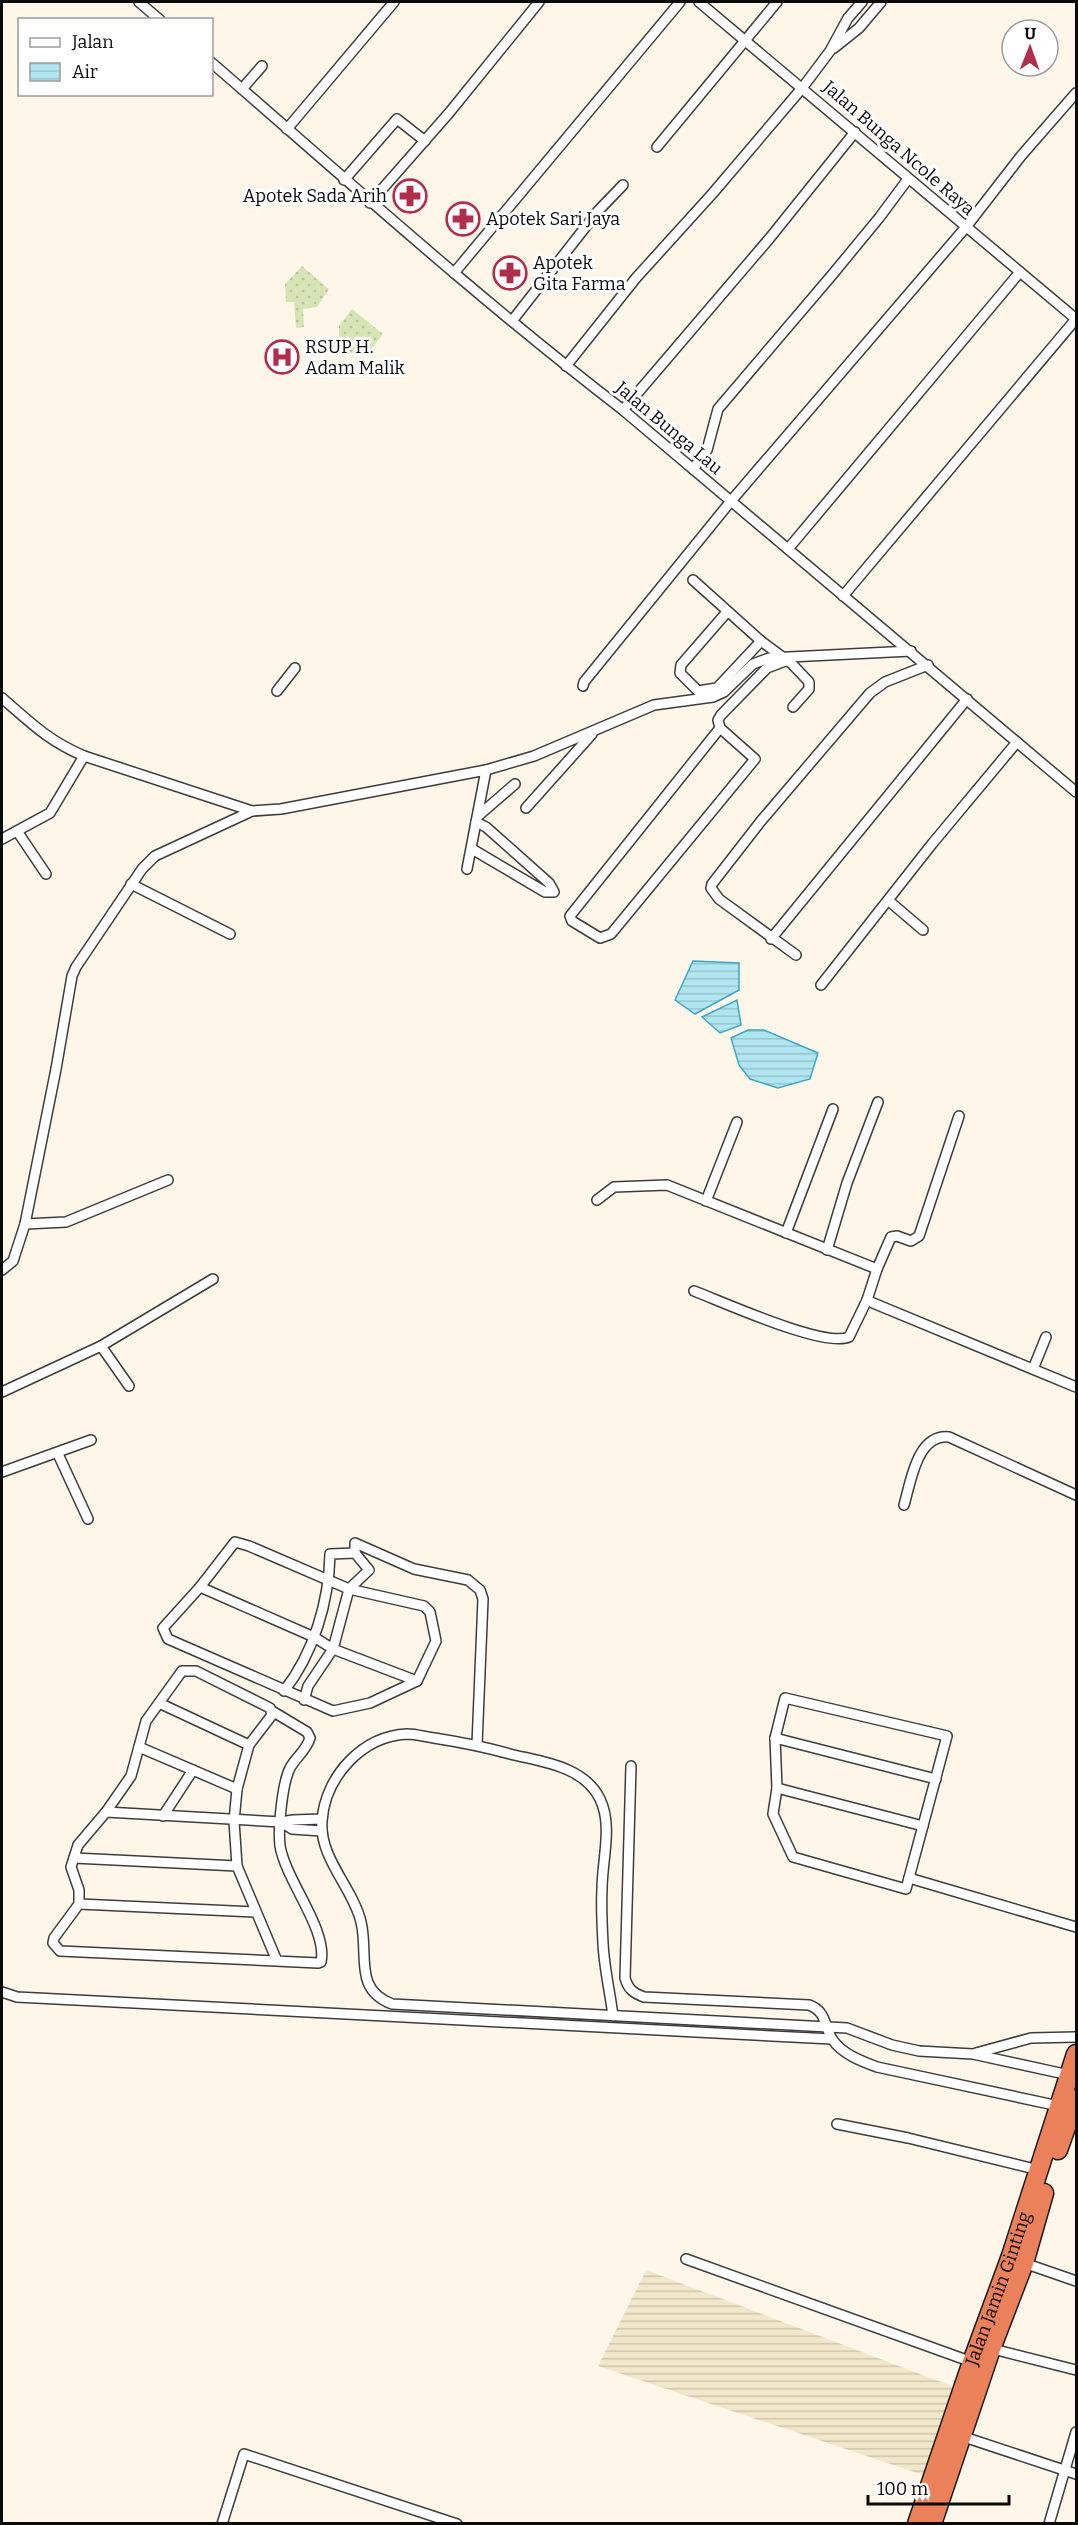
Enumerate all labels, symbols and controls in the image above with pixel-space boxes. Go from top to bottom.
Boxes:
legend [18,18,213,96]
north arrow [1000,18,1060,78]
text: U [1024,24,1036,43]
text: Jalan [71,31,114,53]
text: Air [72,61,98,83]
street label: Jalan Bunga Ncole Raya [818,75,980,220]
pharmacy icon: Apotek Sada Arih [392,178,428,214]
place label: Apotek Sada Arih [243,185,387,207]
pharmacy icon: Apotek Sari Jaya [445,201,481,237]
place label: Apotek Sari Jaya [486,208,620,230]
place label: Apotek Gita Farma [533,252,626,295]
pharmacy icon: Apotek Gita Farma [492,255,528,291]
place label: RSUP H. Adam Malik [305,336,406,379]
hospital icon: RSUP H. Adam Malik [264,339,300,375]
street label: Jalan Bunga Lau [610,376,727,479]
street label: Jalan Jamin Ginting [960,2209,1036,2369]
scale bar [868,2468,1009,2506]
text: 100 m [877,2478,928,2500]

